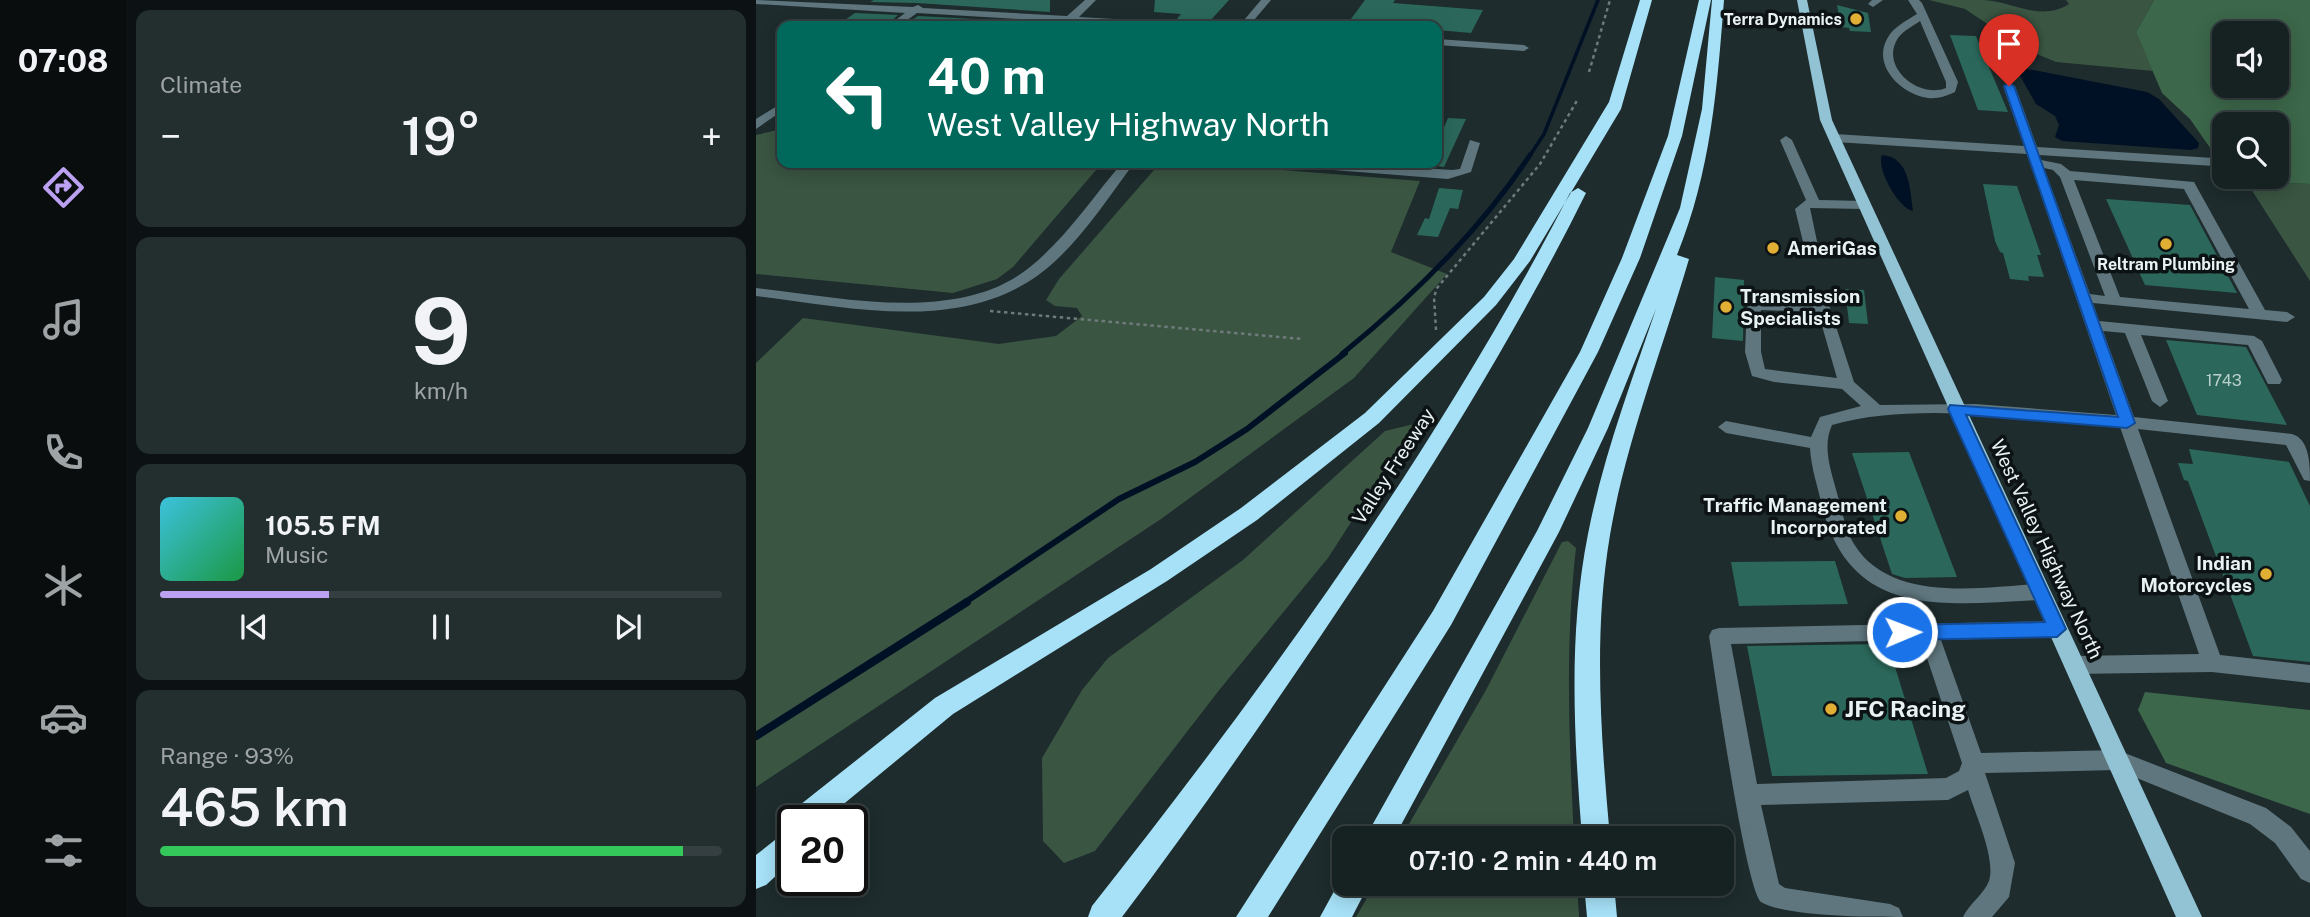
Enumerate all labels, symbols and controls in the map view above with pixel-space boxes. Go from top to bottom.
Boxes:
place label: Terra Dynamics [1724,10,1842,29]
marker: Terra Dynamics [1848,11,1864,27]
pin [1979,14,2039,86]
map controls [2212,21,2289,189]
button: sound [2212,21,2289,98]
icon: arrive [1990,25,2028,63]
text: 07:08 [18,42,108,79]
text: 40 m [927,47,1046,105]
icon: left [812,49,903,140]
text: Climate [160,71,242,98]
text: 19° [401,106,481,167]
text: West Valley Highway North [927,106,1330,143]
button: search [2212,112,2289,189]
text: − [160,114,181,159]
text: + [701,114,722,159]
icon: directions [39,163,88,212]
marker: Reltram Plumbing [2158,236,2174,252]
place label: AmeriGas [1787,237,1877,259]
marker: AmeriGas [1765,240,1781,256]
place label: Reltram Plumbing [2097,255,2235,274]
text: 9 [411,278,471,384]
place label: Transmission Specialists [1740,285,1860,329]
icon: music [39,295,88,344]
marker: Transmission Specialists [1718,299,1734,315]
house number: 1743 [2206,371,2242,390]
text: km/h [414,377,468,404]
street label: Valley Freeway [1347,404,1439,528]
icon: phone [39,428,88,477]
street label: West Valley Highway North [1987,436,2107,662]
place label: Traffic Management Incorporated [1703,494,1887,538]
marker: Traffic Management Incorporated [1893,508,1909,524]
text: 105.5 FM [265,510,381,541]
text: Music [265,541,329,568]
place label: Indian Motorcycles [2140,552,2252,596]
icon: climate [39,561,88,610]
marker: Indian Motorcycles [2258,566,2274,582]
position arrow [1865,595,1939,669]
icon: previous [235,608,273,646]
icon: pause [422,608,460,646]
icon: next [609,608,647,646]
icon: car [39,693,88,742]
place label: JFC Racing [1845,695,1966,722]
marker: JFC Racing [1823,701,1839,717]
text: Range · 93% [160,742,294,769]
text: 465 km [160,777,349,838]
speed limit sign: 20 [777,805,868,896]
icon: filters [39,826,88,875]
text: 07:10 · 2 min · 440 m [1409,845,1657,876]

